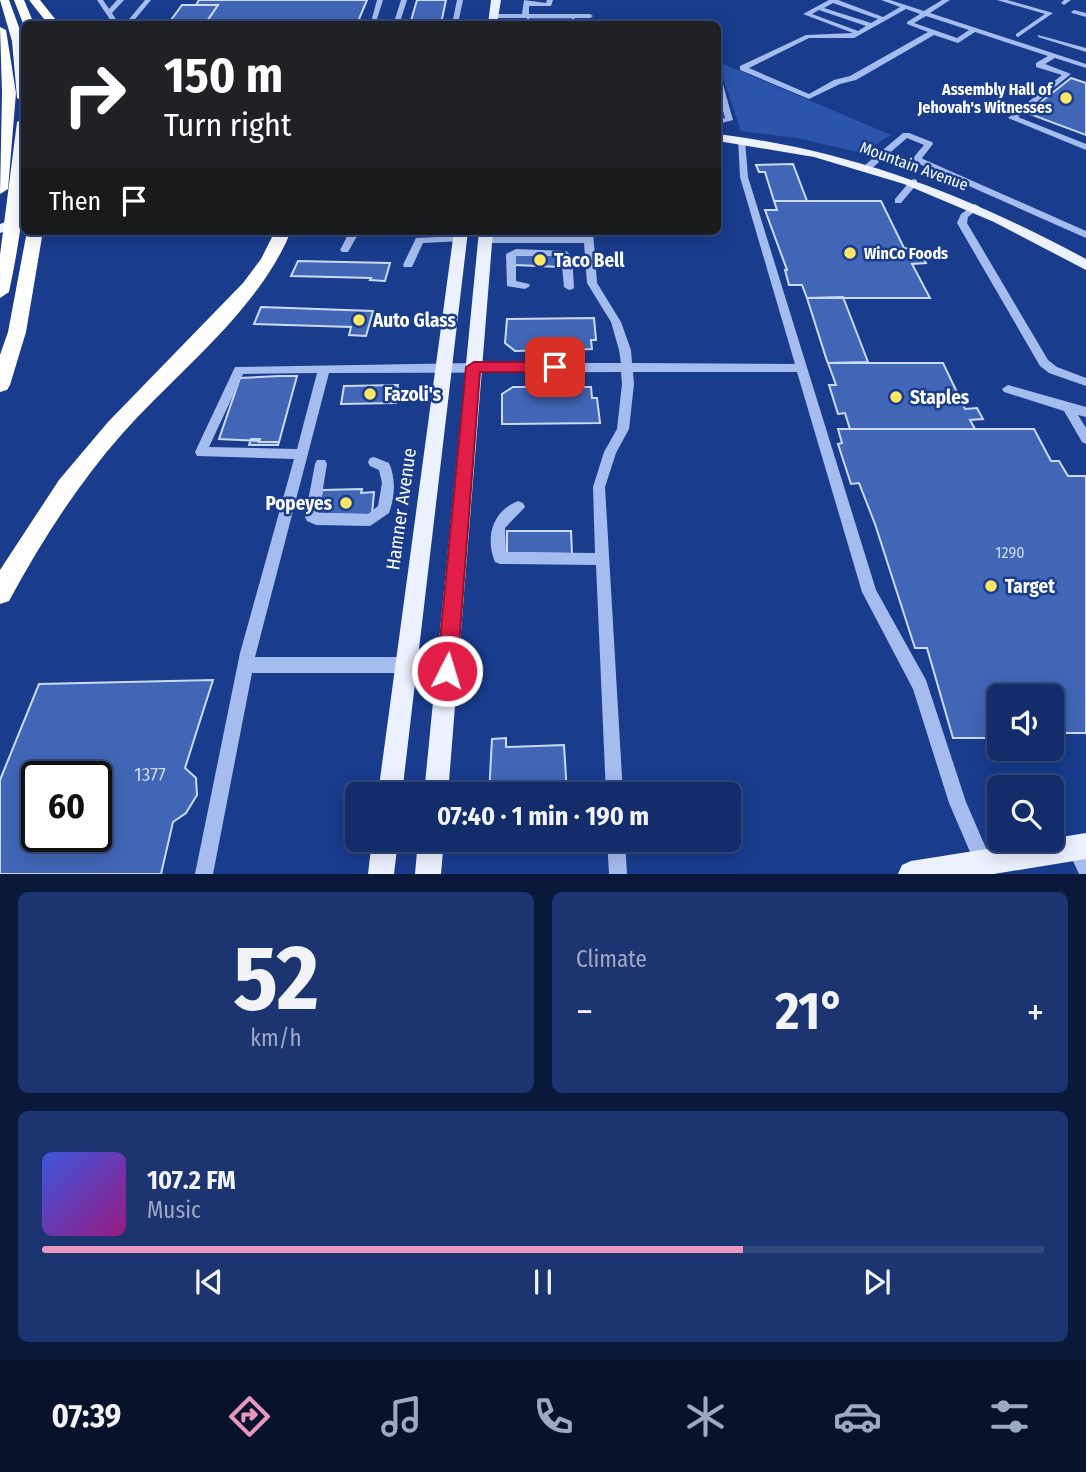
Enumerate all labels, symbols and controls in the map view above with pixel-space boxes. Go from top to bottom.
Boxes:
text: 150 m [164,46,283,105]
icon: right [49,49,140,140]
place label: Assembly Hall of Jehovah's Witnesses [917,80,1054,117]
marker: Assembly Hall of Jehovah's Witnesses [1058,90,1074,106]
text: Turn right [164,106,291,144]
street label: Mountain Avenue [857,138,971,194]
icon: arrive [115,182,153,220]
text: Then [49,186,101,217]
place label: WinCo Foods [864,244,948,263]
marker: WinCo Foods [842,245,858,261]
place label: Taco Bell [554,249,625,272]
marker: Taco Bell [532,252,548,268]
place label: Auto Glass [372,309,456,332]
marker: Auto Glass [351,312,367,328]
pin [525,337,585,397]
icon: arrive [536,348,574,386]
place label: Fazoli's [384,383,442,406]
marker: Fazoli's [362,386,378,402]
place label: Staples [910,386,970,409]
marker: Staples [888,389,904,405]
street label: Hamner Avenue [381,446,421,572]
place label: Popeyes [265,492,333,515]
marker: Popeyes [338,495,354,511]
house number: 1290 [995,543,1025,562]
place label: Target [1005,575,1055,598]
marker: Target [983,578,999,594]
position arrow [410,634,484,708]
map controls [987,684,1064,852]
button: sound [987,684,1064,761]
speed limit sign: 60 [21,761,112,852]
house number: 1377 [134,763,166,786]
button: search [987,775,1064,852]
text: 07:40 · 1 min · 190 m [437,801,649,832]
text: 52 [233,924,319,1033]
text: Climate [576,945,647,973]
text: 21° [775,980,845,1043]
text: − [576,989,593,1035]
text: + [1027,989,1044,1035]
text: km/h [250,1024,302,1052]
text: 107.2 FM [147,1165,236,1196]
text: Music [147,1196,201,1224]
icon: previous [190,1263,228,1301]
icon: pause [524,1263,562,1301]
icon: next [858,1263,896,1301]
icon: directions [225,1392,274,1441]
icon: music [377,1392,426,1441]
icon: phone [529,1392,578,1441]
icon: climate [681,1392,730,1441]
icon: car [833,1392,882,1441]
icon: filters [985,1392,1034,1441]
text: 07:39 [52,1397,121,1435]

